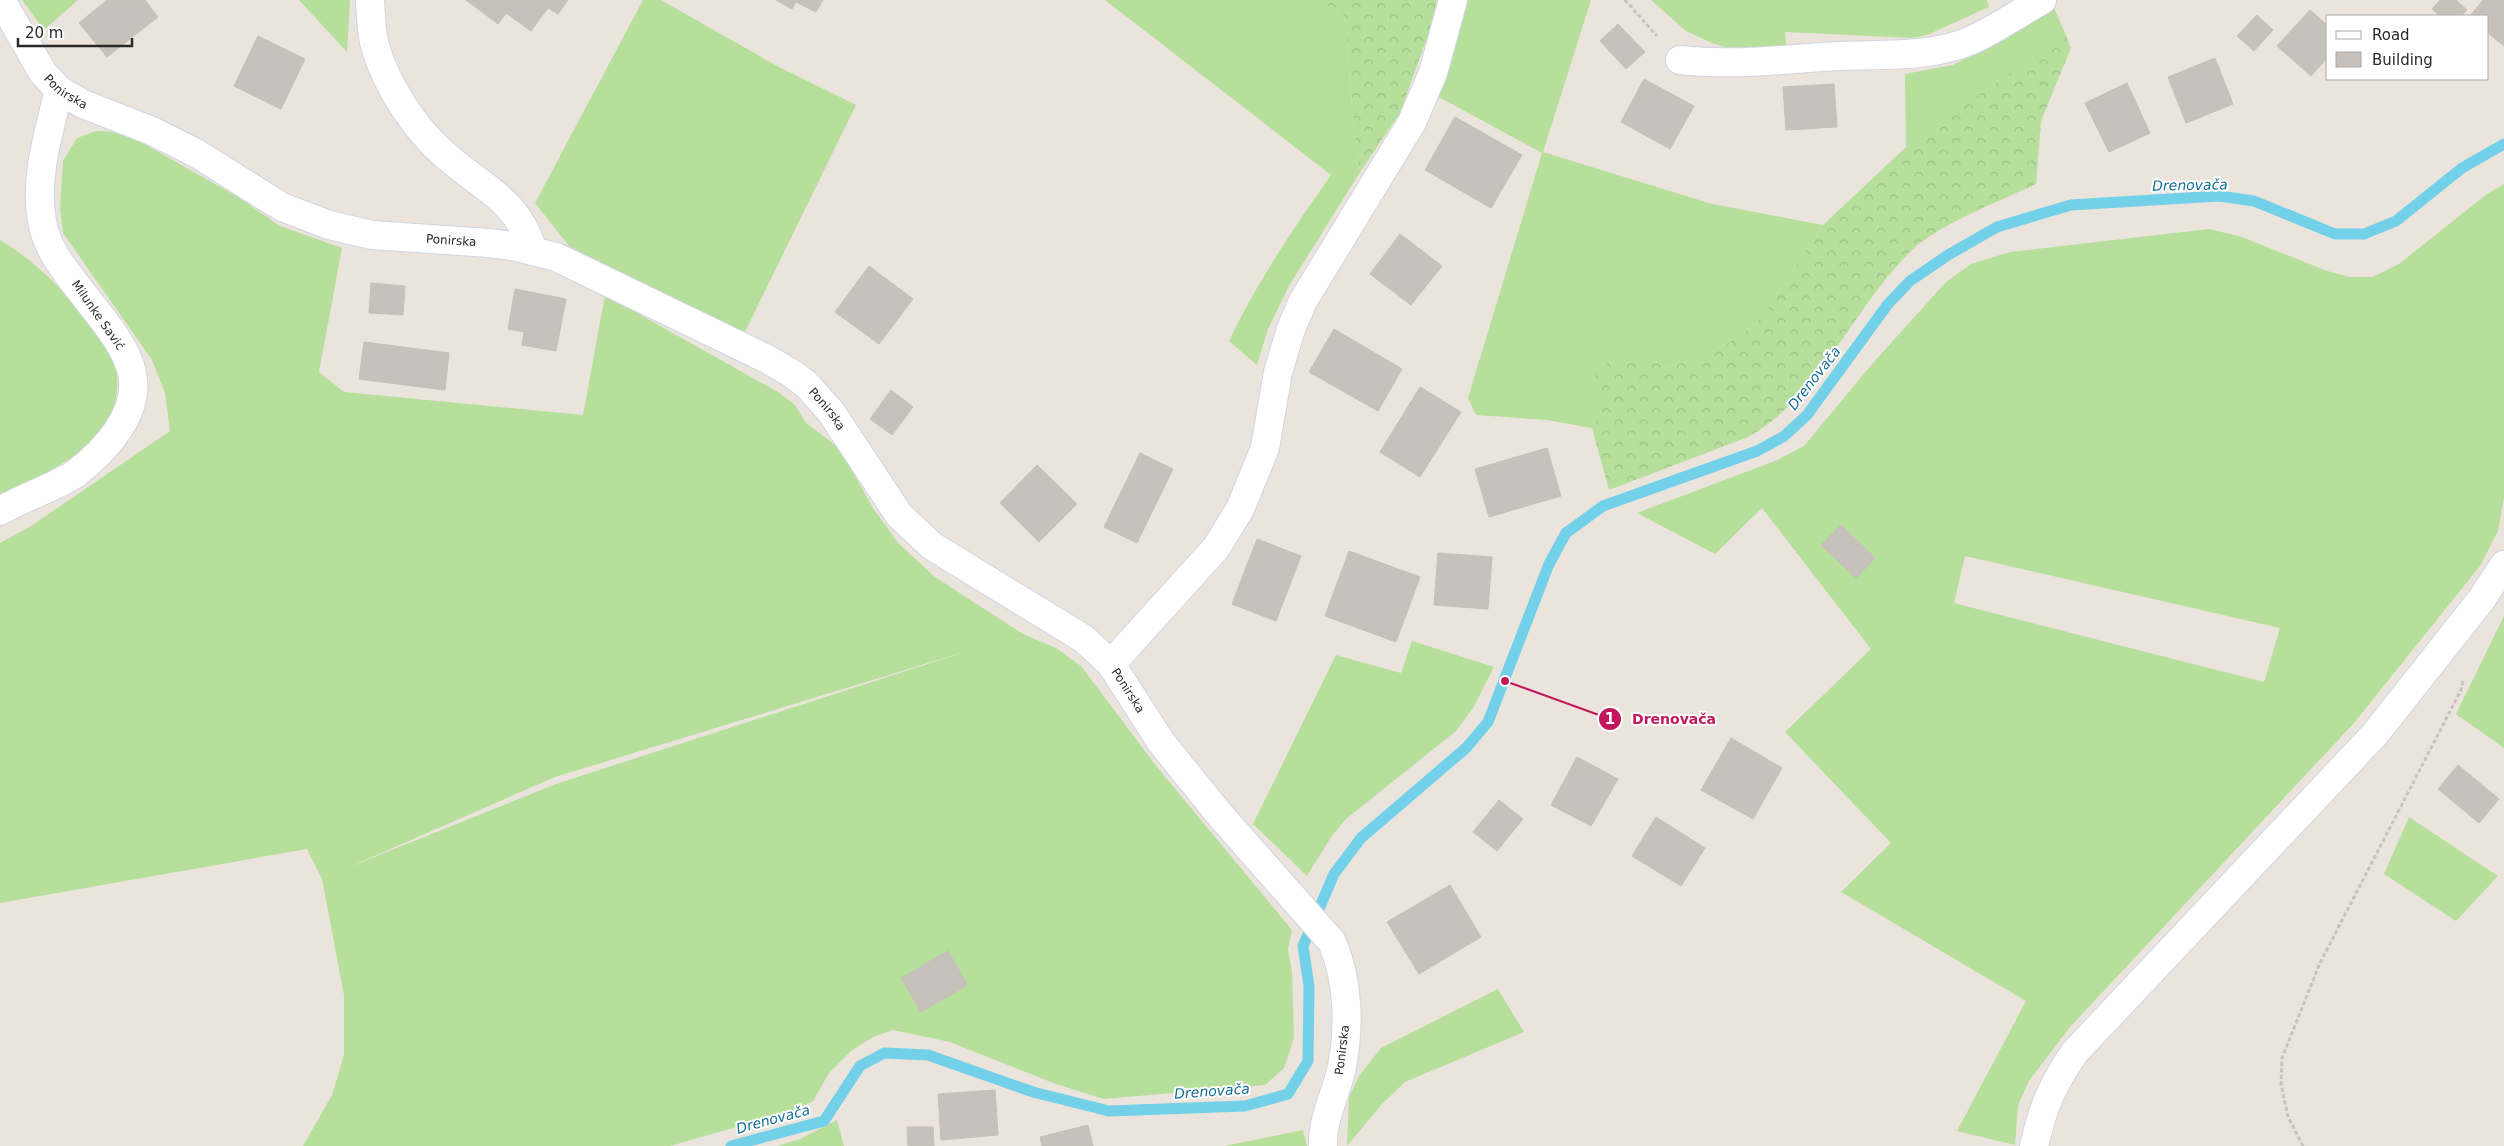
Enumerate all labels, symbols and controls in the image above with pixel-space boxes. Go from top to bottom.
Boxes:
scale bar [18,15,131,47]
legend [2326,15,2489,80]
text: 20 m [25,24,63,42]
text: Road [2372,26,2410,44]
text: Building [2372,51,2433,69]
street label: Ponirska [41,72,89,112]
water label: Drenovača [2152,176,2228,194]
street label: Ponirska [426,232,477,249]
street label: Milunke Savić [69,277,127,353]
water label: Drenovača [1784,343,1844,413]
street label: Ponirska [806,385,848,433]
street label: Ponirska [1109,666,1148,716]
callout: Drenovača [1597,705,1726,734]
text: 1 [1605,710,1615,728]
text: Drenovača [1632,711,1716,727]
street label: Ponirska [1332,1024,1352,1076]
water label: Drenovača [1174,1080,1250,1102]
water label: Drenovača [734,1101,812,1137]

